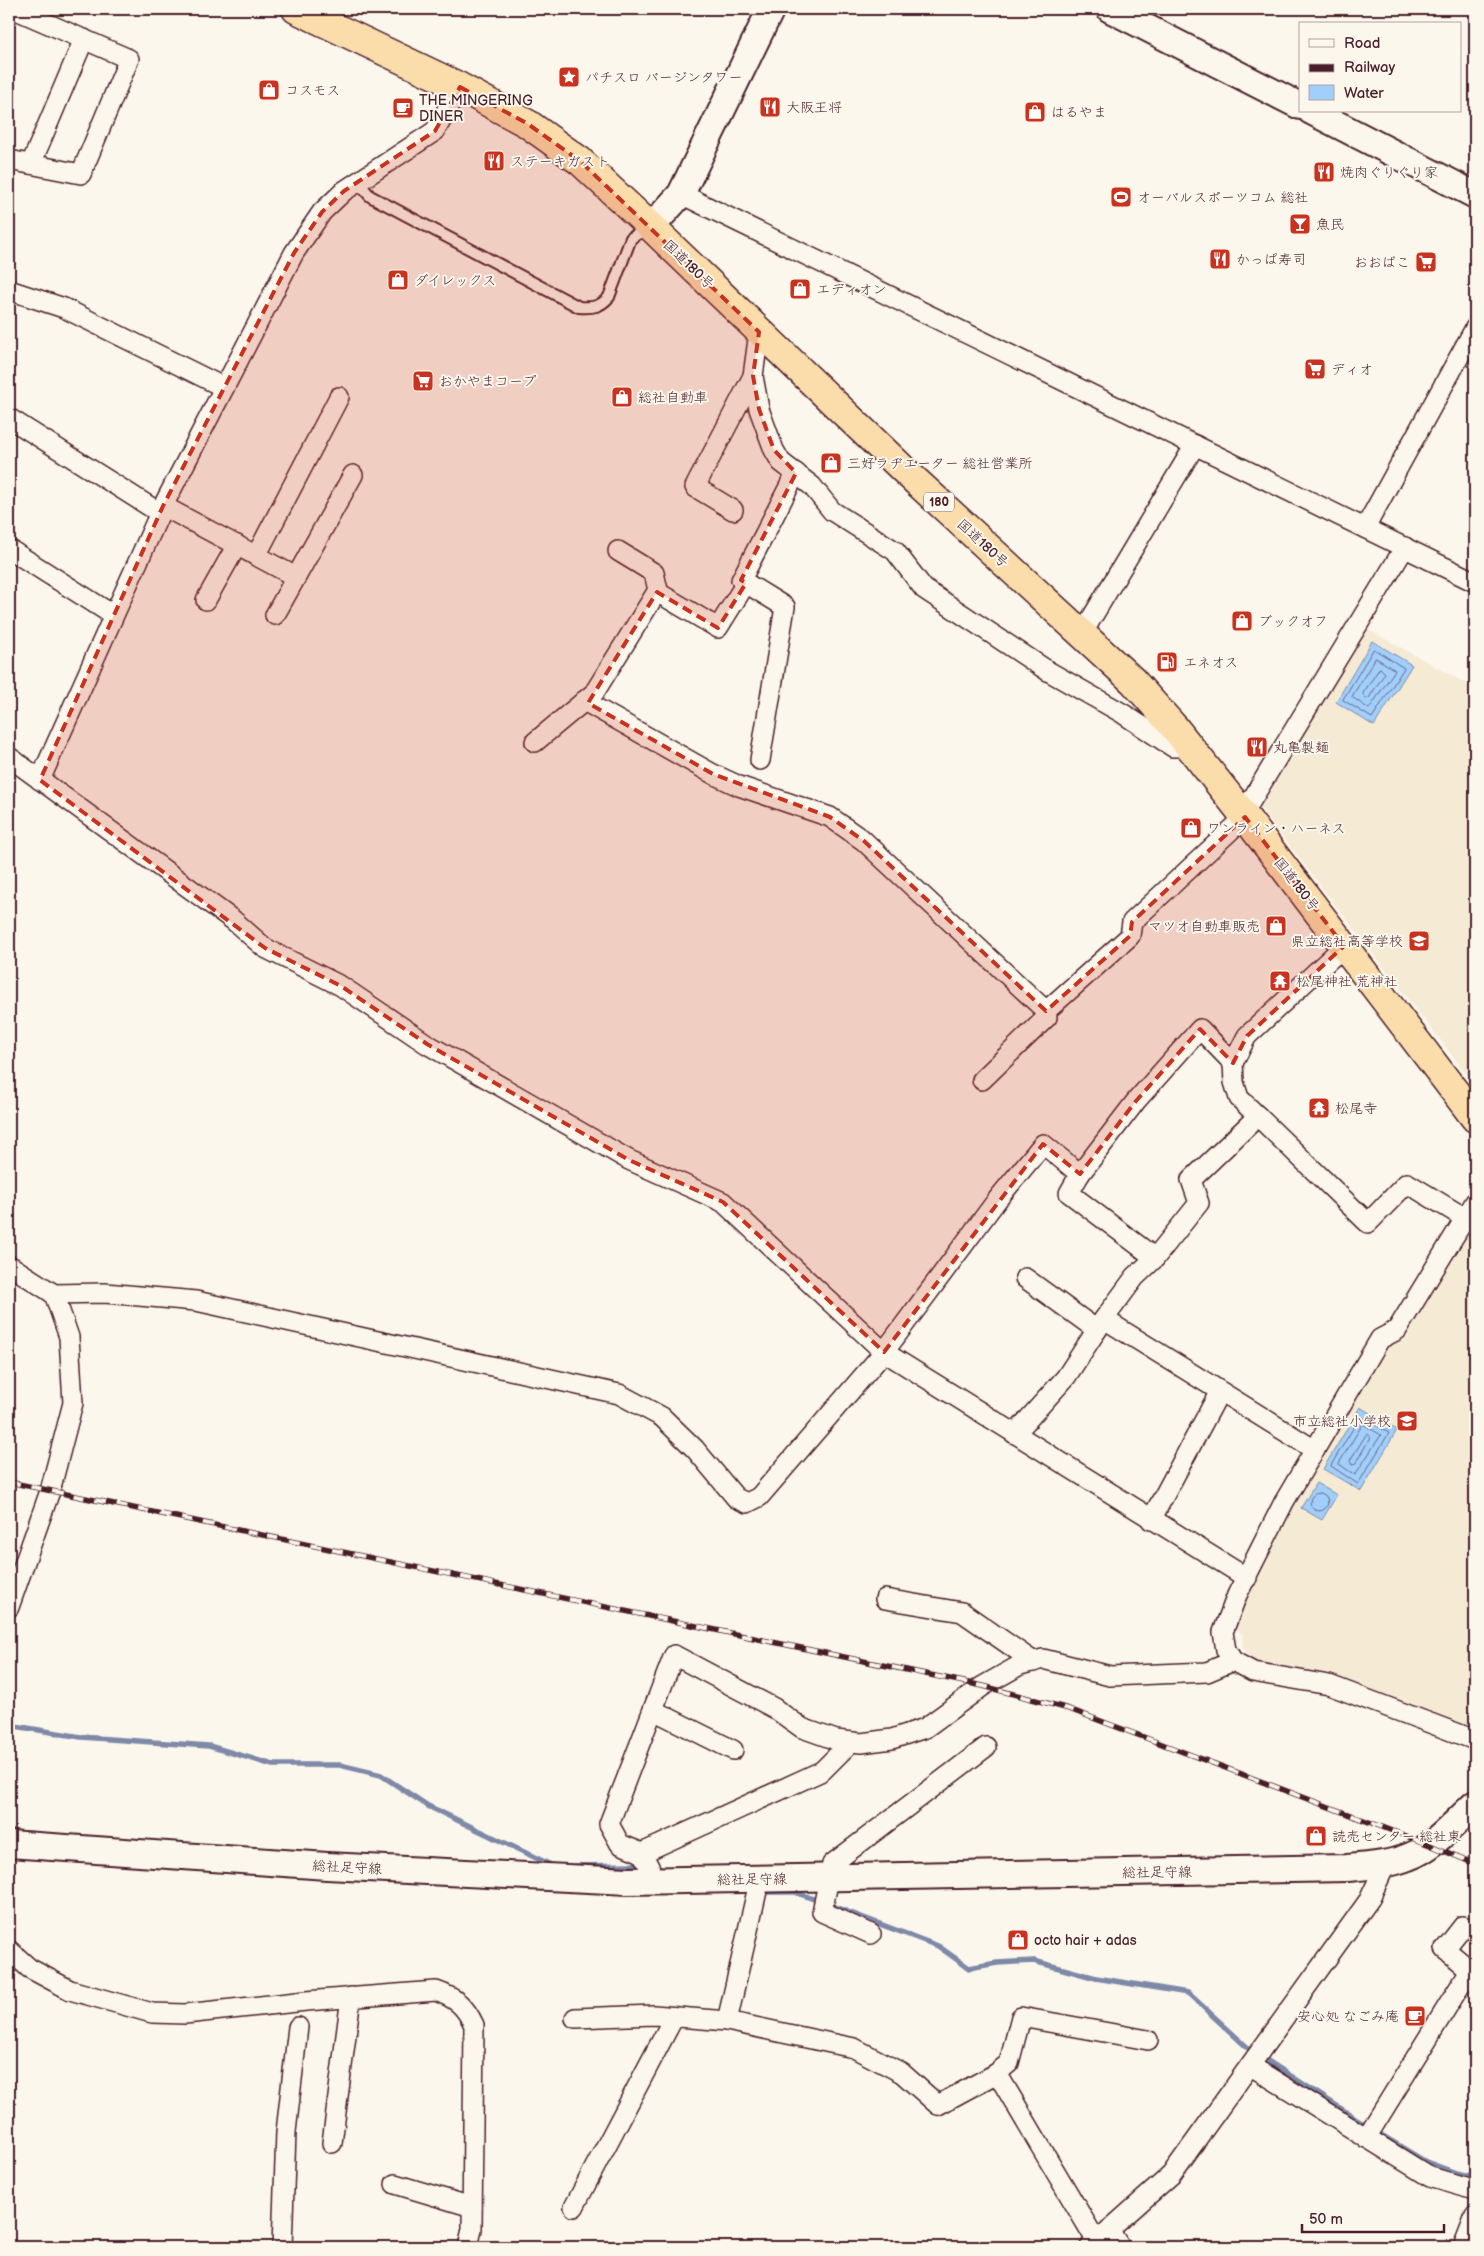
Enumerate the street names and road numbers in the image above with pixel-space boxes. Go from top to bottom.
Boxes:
street label: 国道180号 [660,236,718,293]
road number: 180 [924,492,954,512]
street label: 国道180号 [954,515,1012,571]
street label: 国道180号 [1270,854,1323,915]
street label: 総社足守線 [312,1857,382,1878]
street label: 総社足守線 [1122,1863,1192,1882]
street label: 総社足守線 [717,1870,787,1889]

